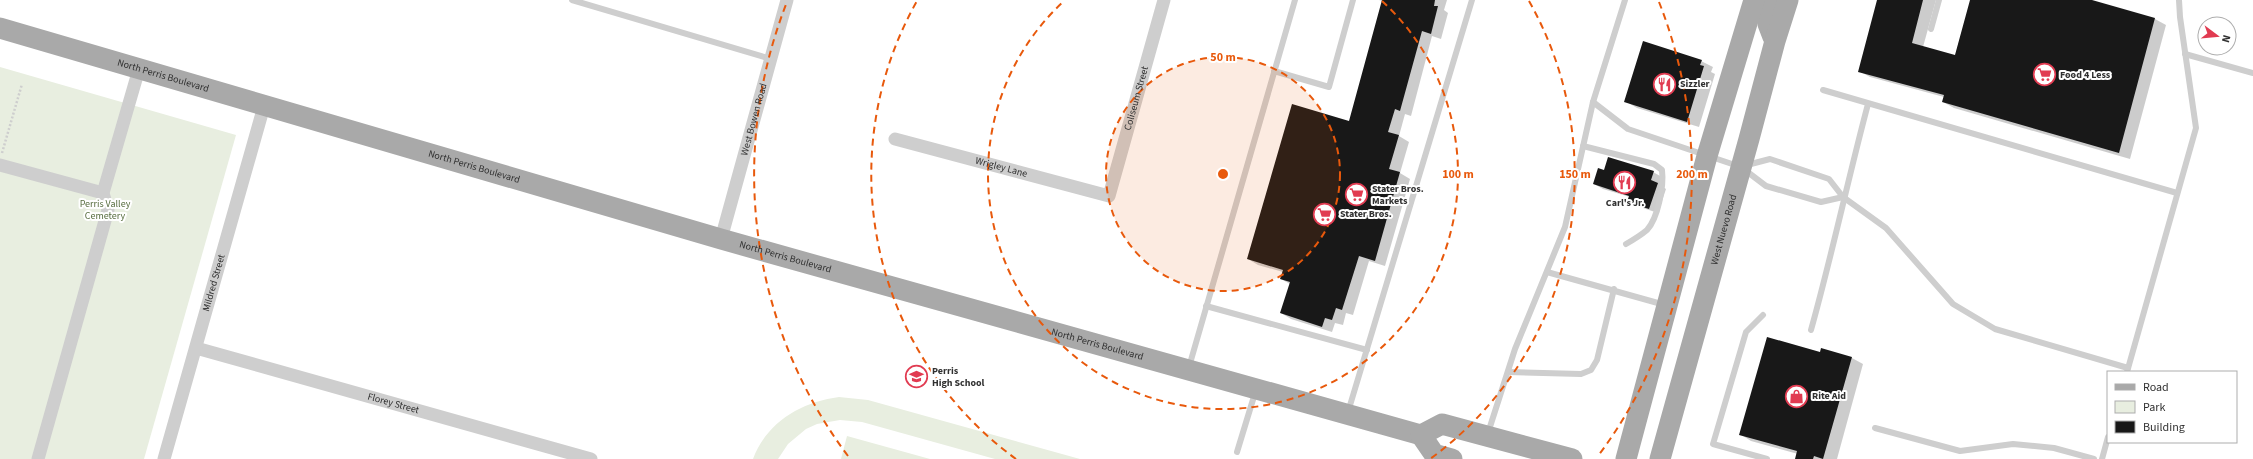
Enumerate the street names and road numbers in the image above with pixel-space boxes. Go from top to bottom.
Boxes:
street label: North Perris Boulevard [116,56,211,96]
street label: Coliseum Street [1121,64,1152,132]
street label: West Bowen Road [737,82,771,157]
street label: North Perris Boulevard [427,147,522,187]
street label: Wrigley Lane [974,154,1029,181]
street label: West Nuevo Road [1707,193,1740,267]
street label: North Perris Boulevard [738,237,833,277]
street label: Mildred Street [199,252,229,313]
street label: North Perris Boulevard [1050,325,1145,364]
street label: Florey Street [366,390,421,418]

